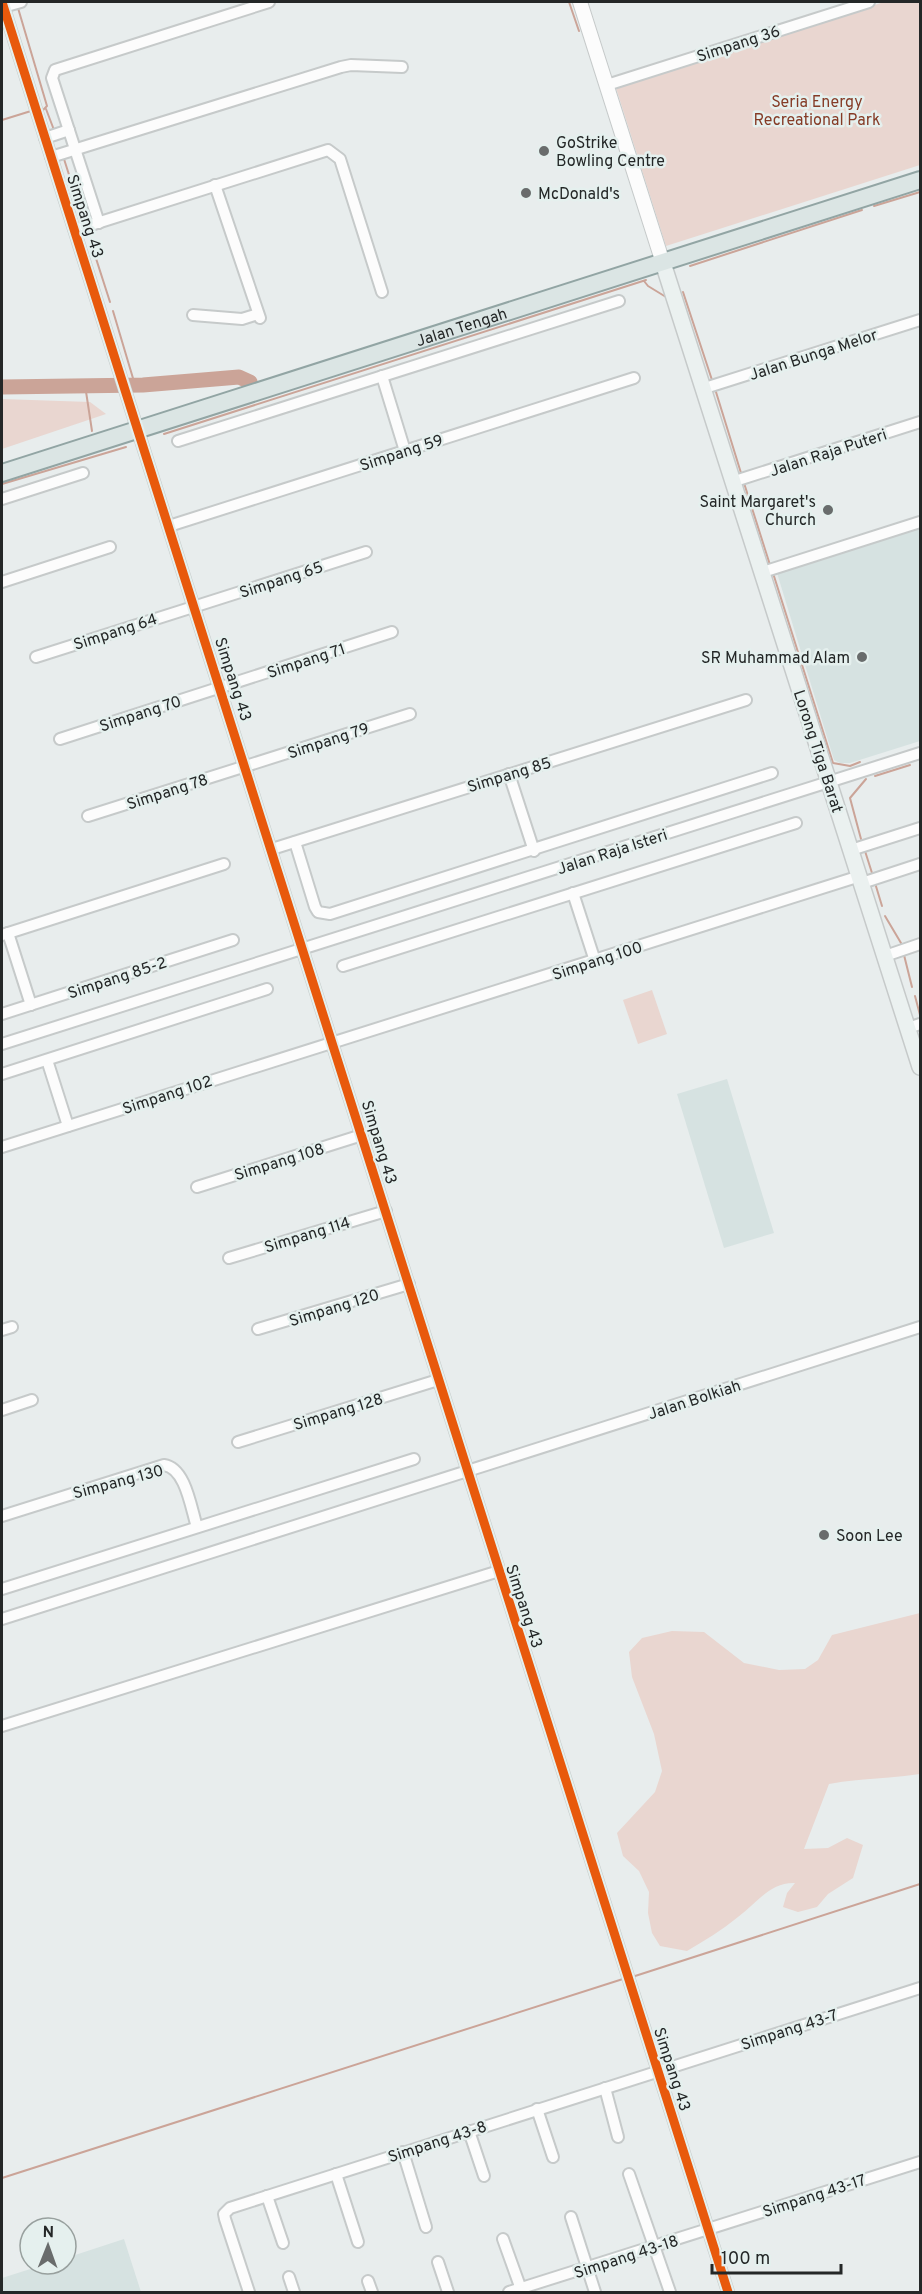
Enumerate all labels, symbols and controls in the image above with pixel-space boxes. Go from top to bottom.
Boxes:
street label: Simpang 36 [694,22,783,68]
park label: Seria Energy Recreational Park [754,93,880,131]
place label: GoStrike Bowling Centre [556,134,665,172]
marker: GoStrike Bowling Centre [537,144,551,158]
street label: Simpang 43 [61,172,107,261]
place label: McDonald's [538,185,620,205]
marker: McDonald's [519,186,533,200]
street label: Jalan Tengah [414,304,510,352]
street label: Jalan Bunga Melor [747,326,880,386]
street label: Jalan Raja Puteri [767,426,890,482]
street label: Simpang 59 [357,431,446,477]
place label: Saint Margaret's Church [700,493,816,531]
marker: Saint Margaret's Church [821,503,835,517]
street label: Simpang 65 [237,558,326,604]
street label: Simpang 64 [71,610,160,656]
street label: Simpang 43 [209,635,255,724]
street label: Simpang 71 [265,640,348,684]
place label: SR Muhammad Alam [701,649,850,669]
marker: SR Muhammad Alam [855,650,869,664]
street label: Lorong Tiga Barat [788,688,846,816]
street label: Simpang 70 [97,692,184,738]
street label: Simpang 79 [285,719,372,764]
street label: Simpang 85 [465,754,554,798]
street label: Simpang 78 [124,770,211,815]
street label: Jalan Raja Isteri [555,826,670,880]
street label: Simpang 100 [550,938,645,986]
street label: Simpang 85-2 [65,953,170,1004]
street label: Simpang 102 [120,1072,215,1120]
street label: Simpang 43 [356,1098,400,1187]
street label: Simpang 108 [232,1140,327,1186]
street label: Simpang 114 [262,1213,353,1258]
street label: Simpang 120 [287,1286,382,1332]
street label: Jalan Bolkiah [646,1376,744,1425]
street label: Simpang 128 [291,1390,386,1436]
street label: Simpang 130 [71,1461,166,1505]
place label: Soon Lee [836,1527,903,1547]
marker: Soon Lee [817,1528,831,1542]
street label: Simpang 43 [500,1562,546,1651]
street label: Simpang 43-7 [739,2006,841,2056]
street label: Simpang 43 [648,2025,694,2114]
street label: Simpang 43-8 [386,2117,490,2168]
street label: Simpang 43-17 [760,2171,869,2223]
north arrow [18,2216,78,2276]
text: N [42,2223,54,2243]
street label: Simpang 43-18 [572,2232,682,2284]
scale bar [712,2237,841,2275]
text: 100 m [721,2248,770,2271]

